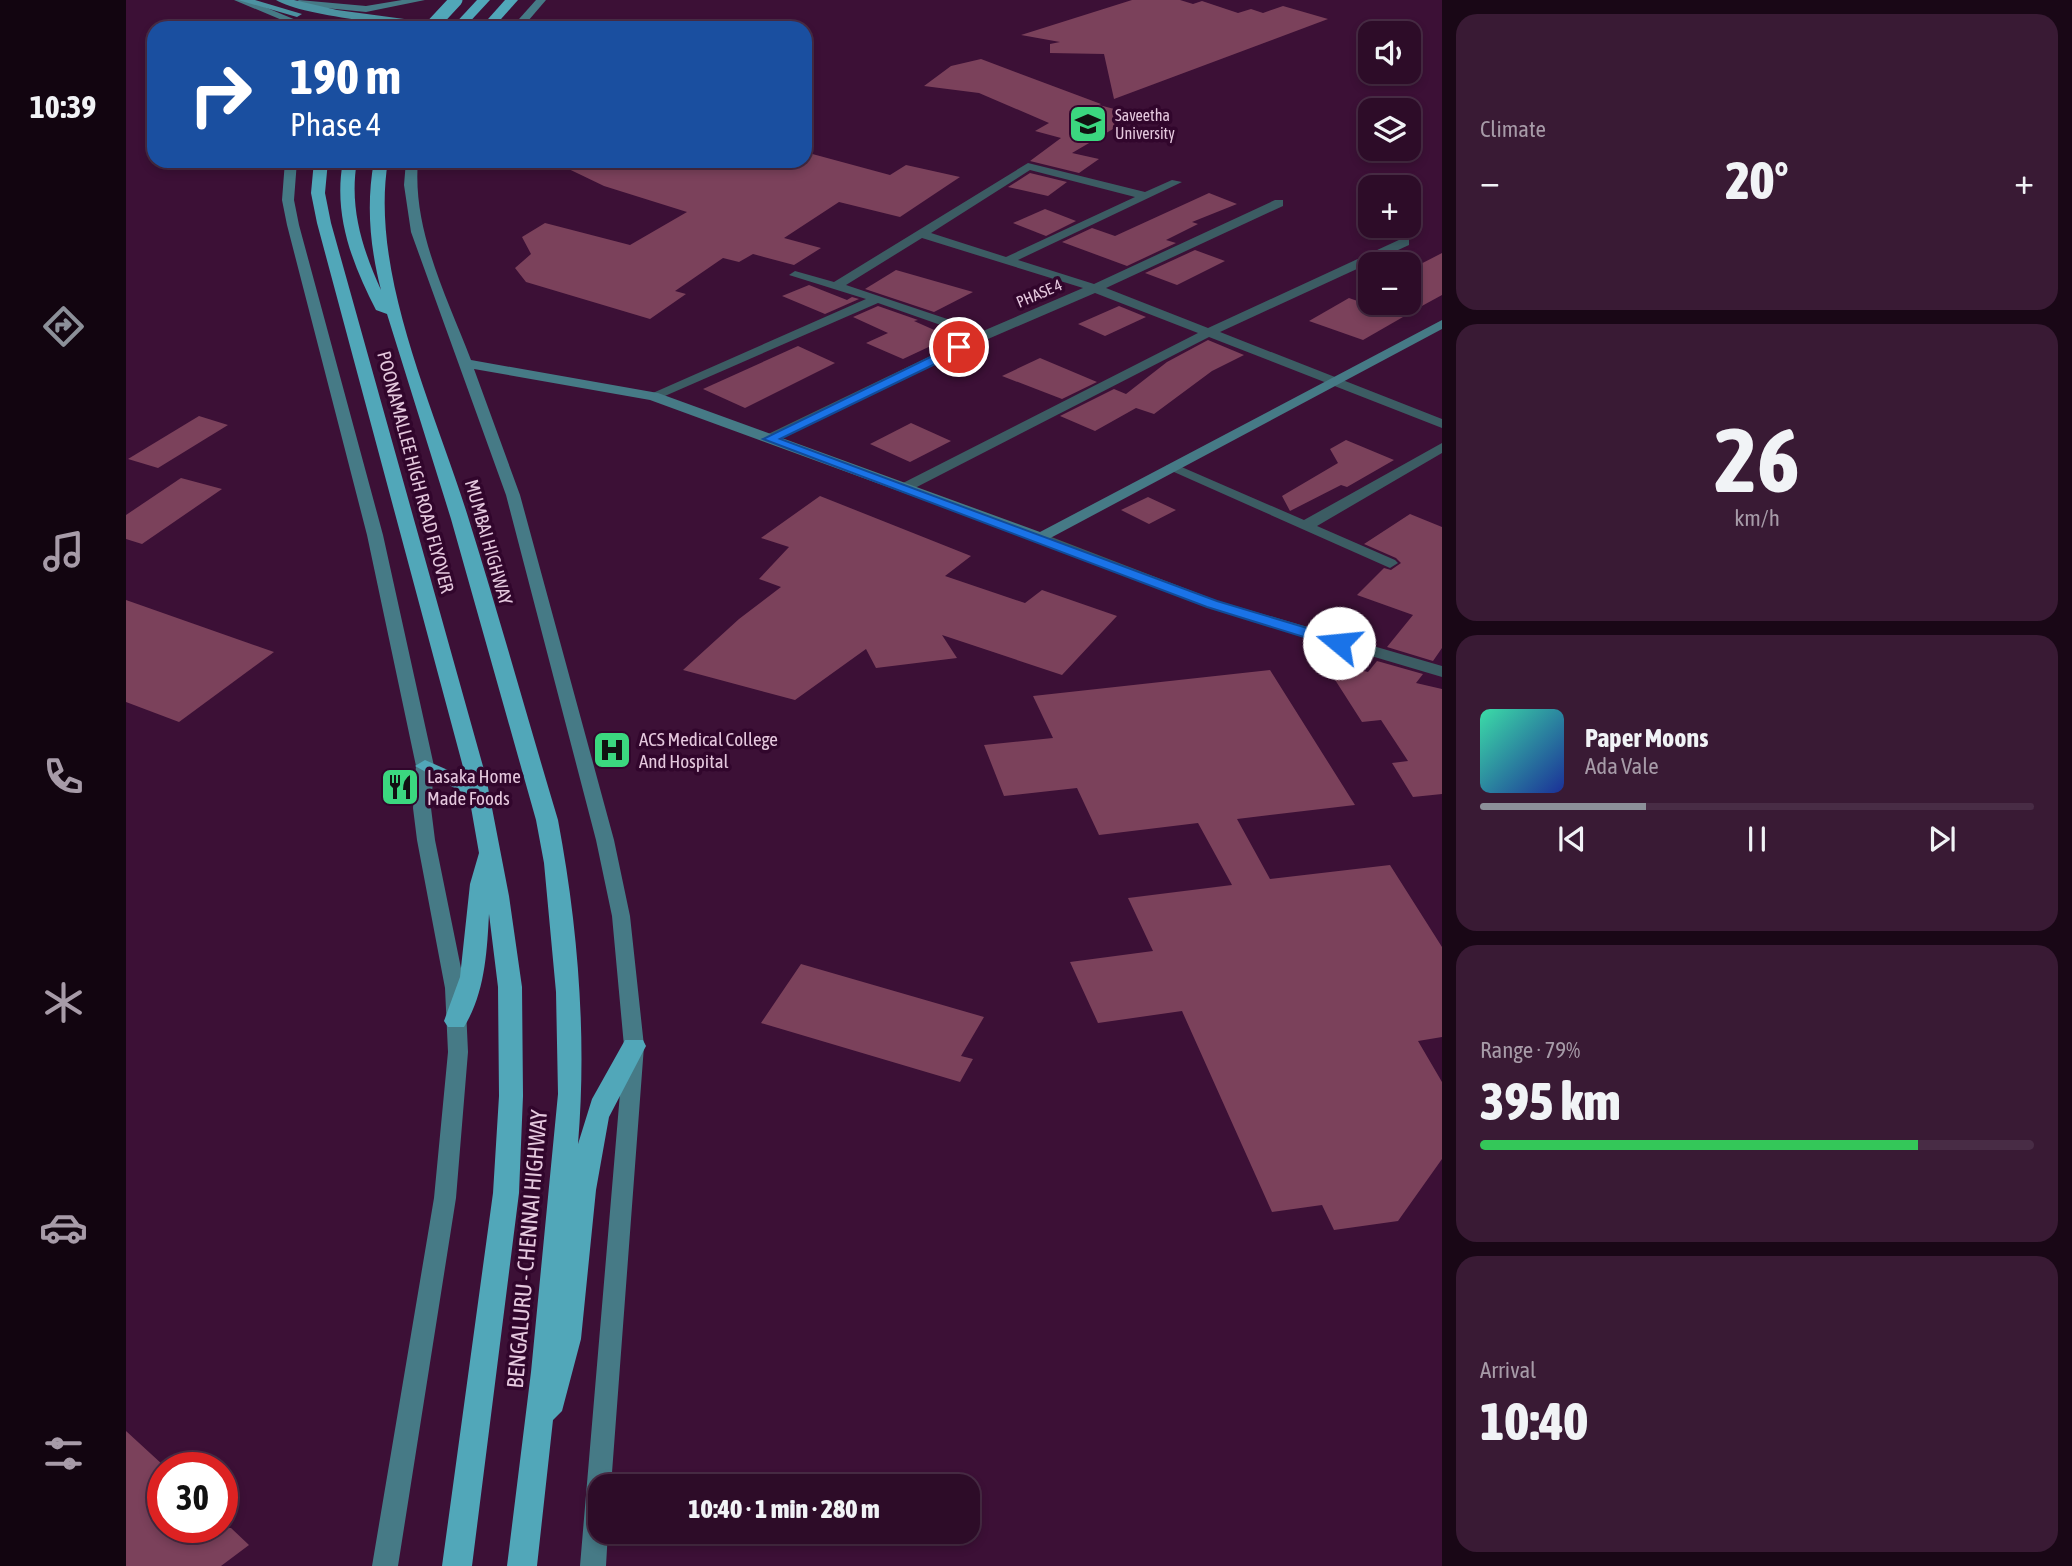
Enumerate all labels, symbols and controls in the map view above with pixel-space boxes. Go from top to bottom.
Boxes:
map controls [1358,21,1421,315]
button: sound [1358,21,1421,84]
text: 190 m [290,48,401,104]
icon: right [175,49,266,140]
text: 10:39 [30,88,96,125]
button: layers [1358,98,1421,161]
school or university icon: Saveetha University [1067,103,1109,145]
text: Phase 4 [290,106,381,143]
place label: Saveetha University [1115,106,1175,143]
text: Climate [1480,116,1546,142]
text: 20° [1725,150,1789,210]
text: − [1480,159,1500,202]
text: + [2014,159,2034,202]
button: + [1358,175,1421,238]
button: − [1358,252,1421,315]
street label: PHASE 4 [1013,275,1065,311]
icon: directions [39,302,88,351]
pin [929,317,989,377]
icon: arrive [940,328,978,366]
street label: POONAMALLEE HIGH ROAD FLYOVER [373,349,459,596]
text: 26 [1714,407,1800,511]
street label: MUMBAI HIGHWAY [461,477,518,608]
text: km/h [1734,505,1780,531]
icon: music [39,527,88,576]
position arrow [1302,606,1376,680]
text: Paper Moons [1585,723,1708,753]
place label: ACS Medical College And Hospital [639,728,778,772]
hospital icon: ACS Medical College And Hospital [591,729,633,771]
icon: phone [39,752,88,801]
text: Ada Vale [1585,753,1659,779]
place label: Lasaka Home Made Foods [427,765,521,809]
restaurant icon: Lasaka Home Made Foods [379,766,421,808]
icon: previous [1553,820,1591,858]
icon: pause [1738,820,1776,858]
icon: next [1923,820,1961,858]
icon: climate [39,978,88,1027]
text: Range · 79% [1480,1037,1580,1063]
text: 395 km [1480,1071,1621,1131]
street label: BENGALURU - CHENNAI HIGHWAY [502,1108,552,1389]
icon: car [39,1203,88,1252]
text: Arrival [1480,1357,1536,1383]
text: 10:40 [1480,1391,1588,1451]
icon: filters [39,1429,88,1478]
speed limit sign: 30 [147,1452,238,1543]
text: 10:40 · 1 min · 280 m [688,1494,880,1524]

